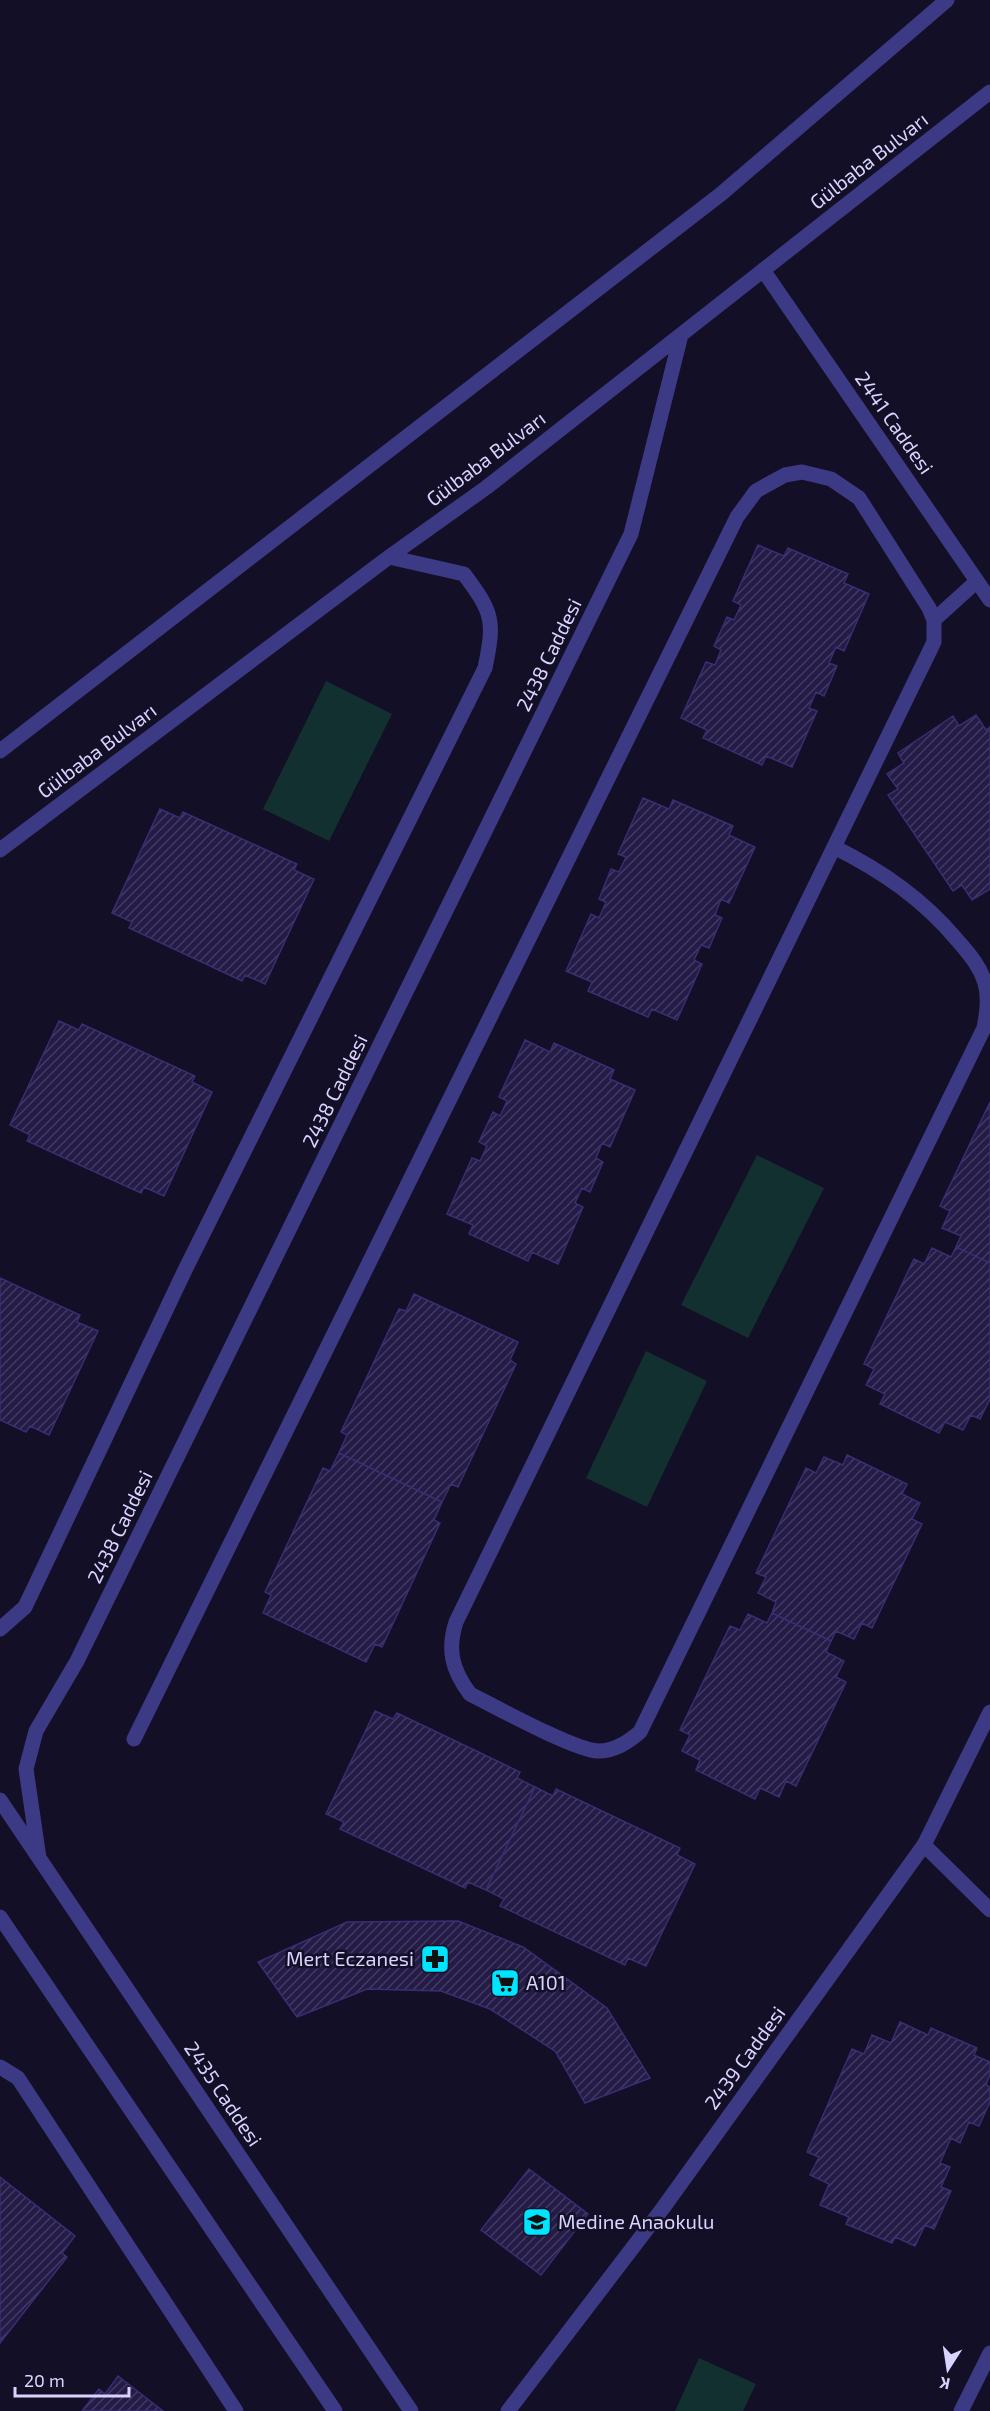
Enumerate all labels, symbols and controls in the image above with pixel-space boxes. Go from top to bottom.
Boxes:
street label: Gülbaba Bulvarı [805,107,932,214]
street label: 2441 Caddesi [851,367,939,478]
street label: Gülbaba Bulvarı [421,406,550,511]
street label: 2438 Caddesi [510,594,586,715]
street label: Gülbaba Bulvarı [32,698,161,803]
street label: 2438 Caddesi [296,1030,372,1151]
street label: 2438 Caddesi [81,1466,157,1587]
pharmacy icon: Mert Eczanesi [419,1943,451,1975]
place label: Mert Eczanesi [286,1946,414,1970]
supermarket icon: A101 [489,1967,521,1999]
place label: A101 [526,1970,566,1994]
street label: 2439 Caddesi [699,2001,790,2114]
street label: 2435 Caddesi [180,2037,268,2150]
school or university icon: Medine Anaokulu [521,2206,553,2238]
place label: Medine Anaokulu [558,2209,714,2233]
north arrow [918,2339,978,2399]
scale bar [15,2360,129,2398]
text: 20 m [24,2369,65,2391]
text: K [937,2374,952,2395]

